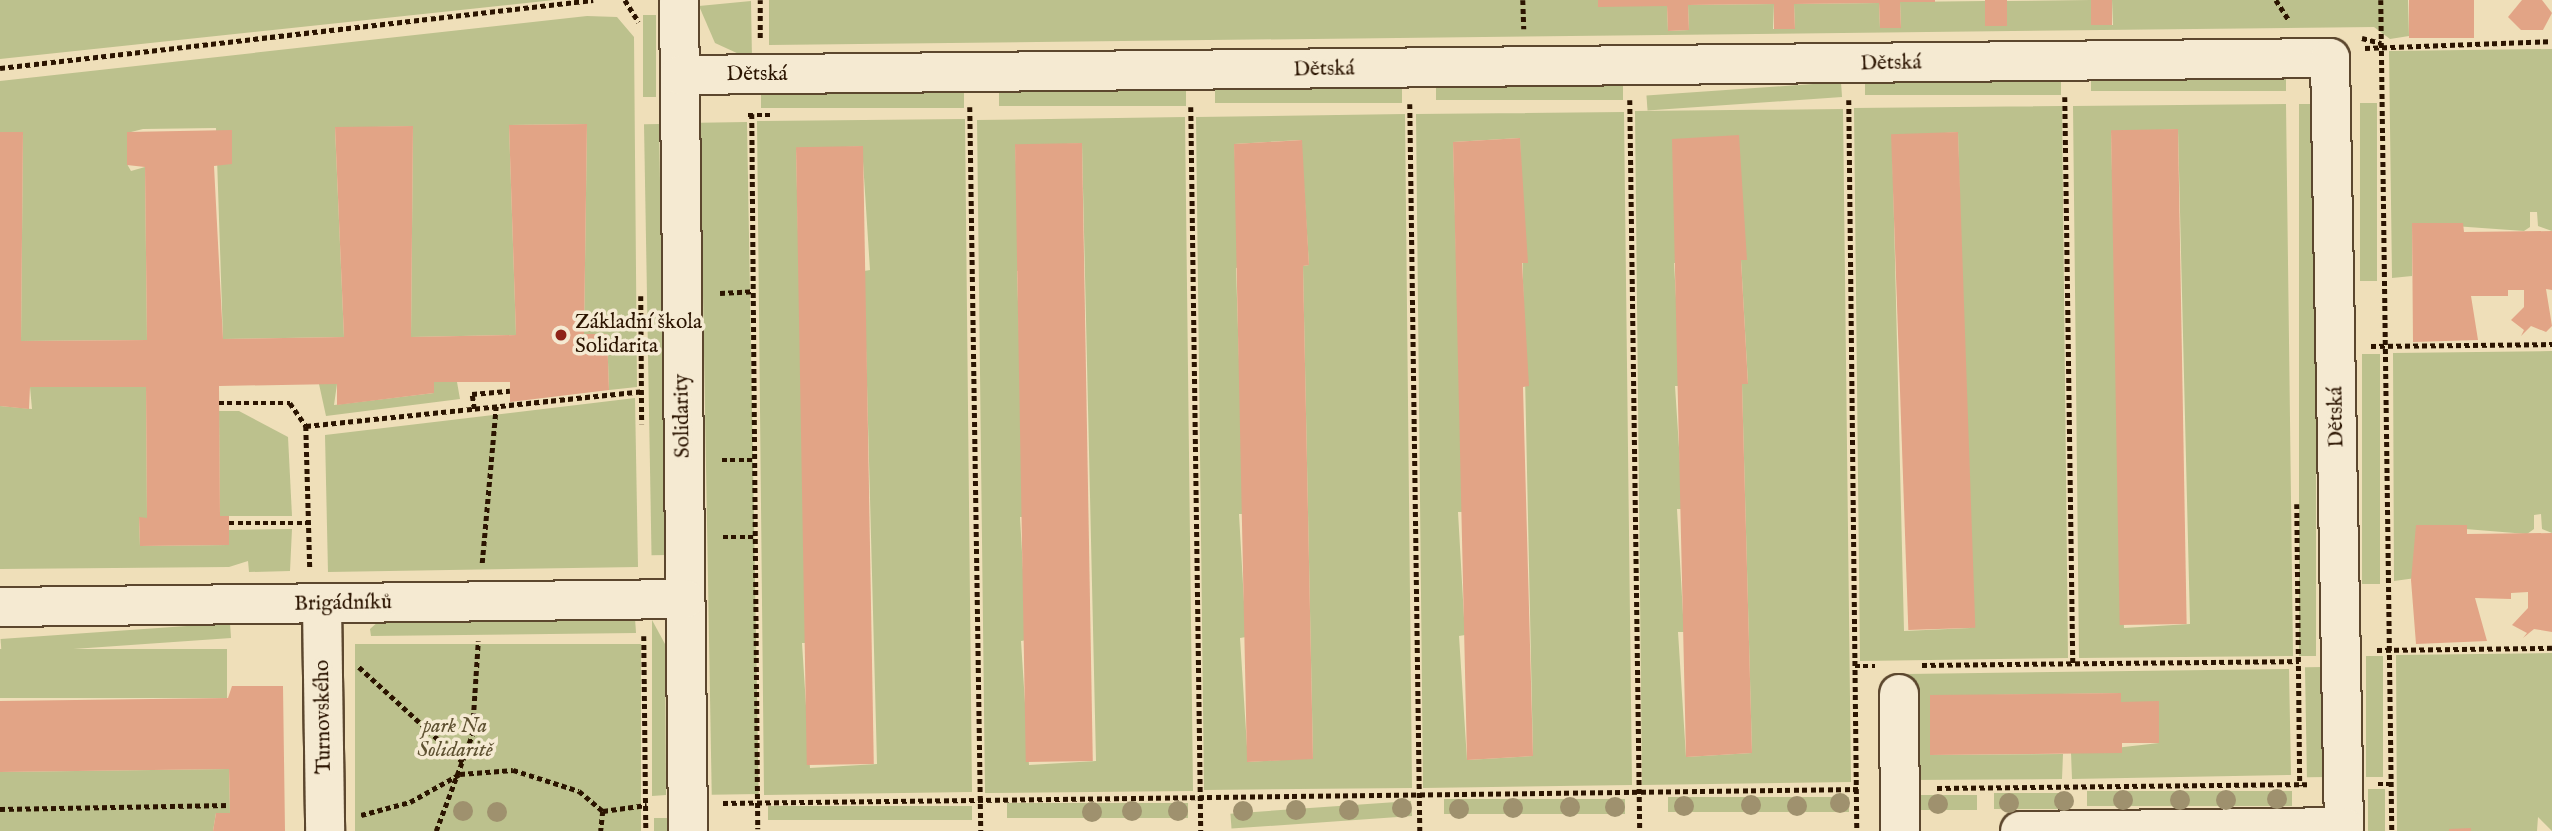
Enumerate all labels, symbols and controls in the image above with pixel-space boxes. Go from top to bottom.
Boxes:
street label: Dětská [1860,51,1922,77]
street label: Dětská [1293,57,1355,83]
street label: Dětská [726,62,788,88]
place label: Základní škola Solidarita [575,310,702,360]
marker: Základní škola Solidarita [553,327,569,343]
street label: Solidarity [670,374,696,458]
street label: Dětská [2324,386,2350,448]
street label: Brigádníků [294,591,392,617]
street label: Turnovského [310,660,338,774]
park label: park Na Solidaritě [417,714,493,764]

